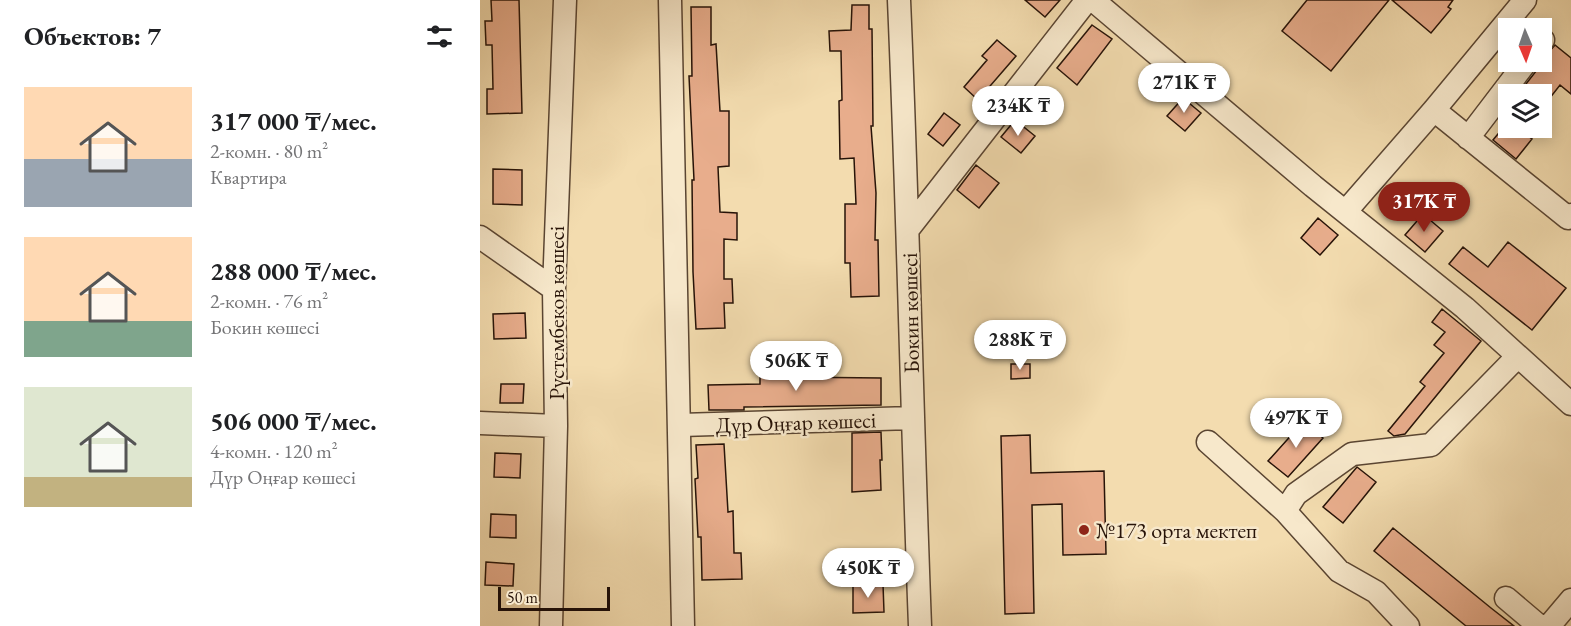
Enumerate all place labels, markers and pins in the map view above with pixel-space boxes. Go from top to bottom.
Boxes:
pin: 271K ₸ [1135,63,1233,114]
pin: 234K ₸ [969,86,1067,137]
pin: 317K ₸ [1375,182,1473,233]
pin: 288K ₸ [971,320,1069,371]
pin: 506K ₸ [747,341,845,392]
pin: 497K ₸ [1247,398,1345,449]
place label: №173 орта мектеп [1096,516,1257,545]
marker: №173 орта мектеп [1077,523,1091,537]
pin: 450K ₸ [819,548,917,599]

